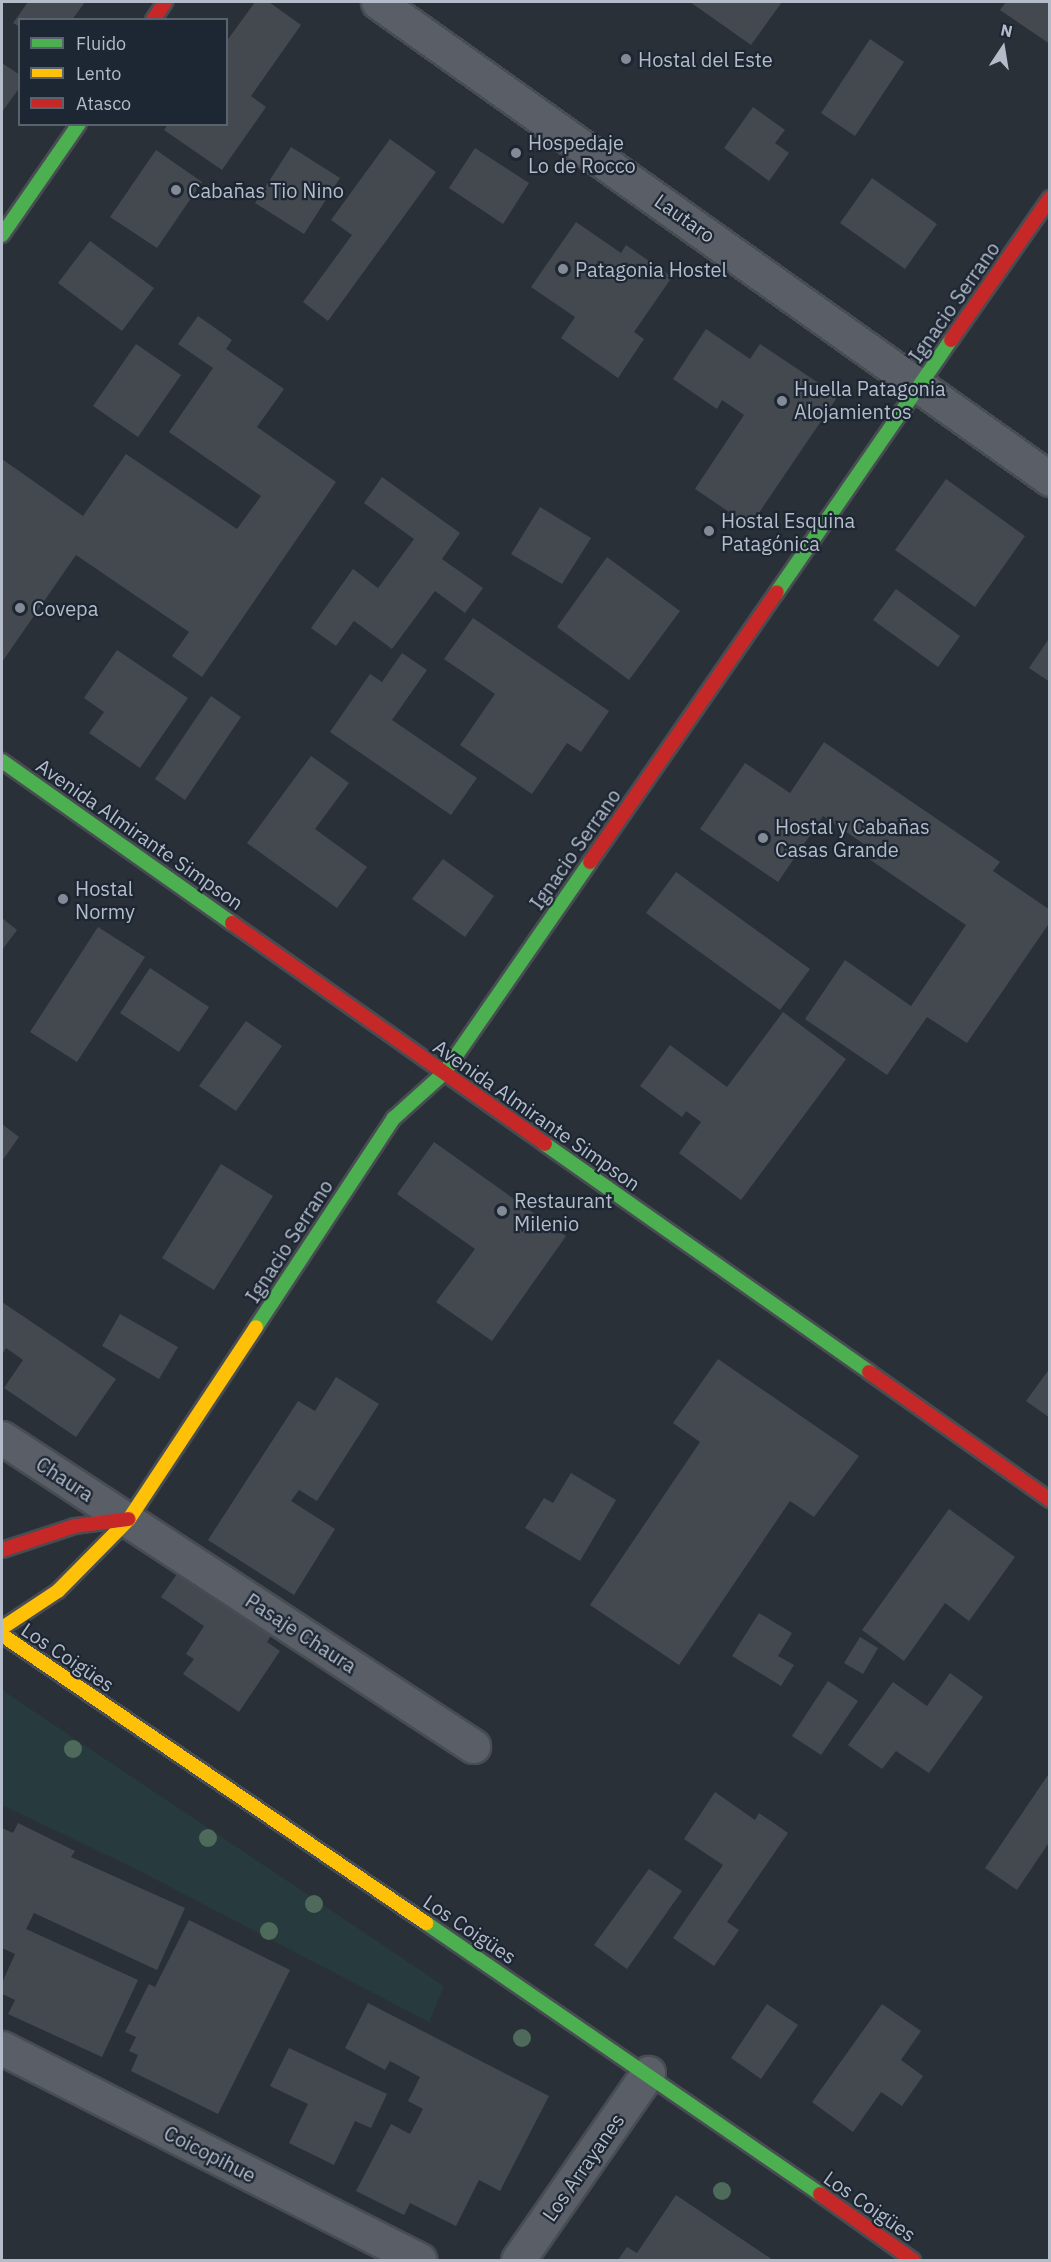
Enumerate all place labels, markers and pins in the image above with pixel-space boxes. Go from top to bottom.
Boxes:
place label: Hostal del Este [638,47,773,71]
marker: Hostal del Este [619,52,633,66]
place label: Hospedaje Lo de Rocco [528,130,636,177]
marker: Hospedaje Lo de Rocco [509,146,523,160]
place label: Cabañas Tio Nino [188,178,344,202]
marker: Cabañas Tio Nino [169,183,183,197]
place label: Patagonia Hostel [575,257,727,281]
marker: Patagonia Hostel [556,262,570,276]
place label: Huella Patagonia Alojamientos [794,377,946,424]
marker: Huella Patagonia Alojamientos [775,394,789,408]
place label: Hostal Esquina Patagónica [721,508,855,555]
marker: Hostal Esquina Patagónica [702,524,716,538]
place label: Covepa [32,596,98,620]
marker: Covepa [13,601,27,615]
place label: Hostal y Cabañas Casas Grande [775,814,930,861]
marker: Hostal y Cabañas Casas Grande [756,831,770,845]
place label: Hostal Normy [75,876,135,923]
marker: Hostal Normy [56,892,70,906]
place label: Restaurant Milenio [514,1188,612,1235]
marker: Restaurant Milenio [495,1204,509,1218]

